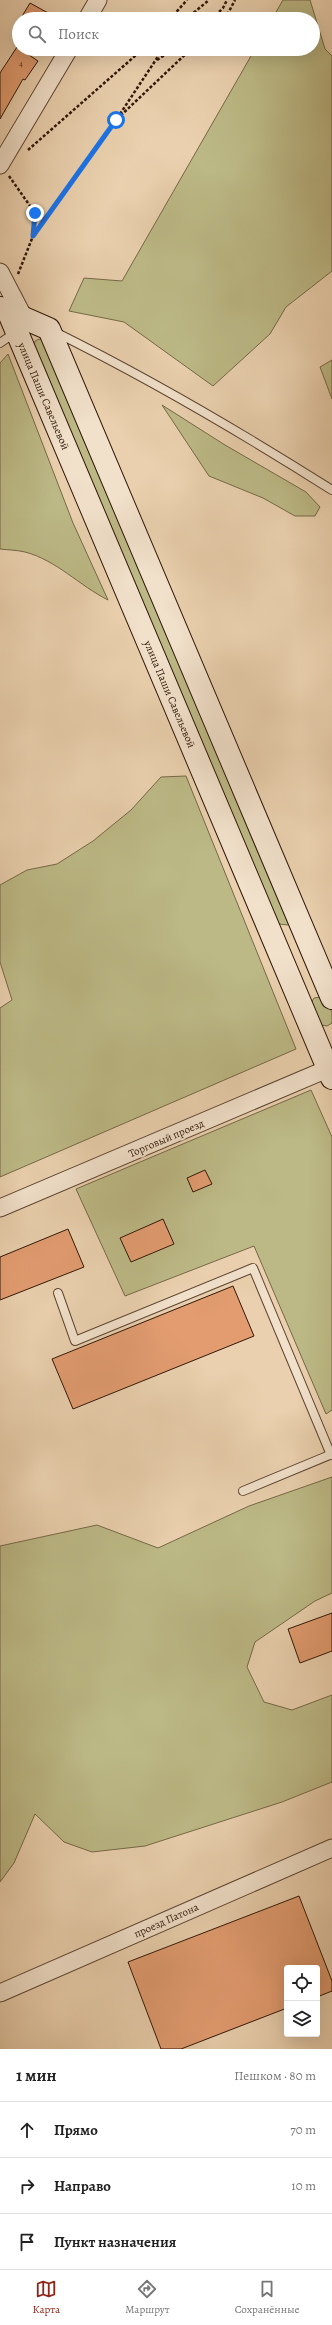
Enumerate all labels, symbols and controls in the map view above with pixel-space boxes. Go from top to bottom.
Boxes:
search box [12,12,320,56]
icon: search [26,23,48,45]
text: Поиск [58,24,99,44]
house number: 4 [19,57,23,69]
route start [107,111,125,129]
route end [26,204,44,222]
street label: улица Паши Савельевой [14,339,73,452]
street label: улица Паши Савельевой [140,637,199,750]
street label: Торговый проезд [126,1116,207,1161]
street label: проезд Патона [131,1899,202,1941]
map controls [284,1965,320,2037]
button: locate [284,1965,320,2001]
button: layers [284,2001,320,2037]
text: 1 мин [16,2064,57,2087]
text: Пешком · 80 m [234,2067,316,2084]
icon: ahead [16,2119,38,2141]
text: Прямо [54,2120,98,2140]
text: 70 m [290,2121,316,2138]
icon: right [16,2175,38,2197]
text: Направо [54,2176,111,2196]
text: 10 m [291,2177,316,2194]
icon: arrive [16,2231,38,2253]
text: Пункт назначения [54,2232,176,2252]
tab: Карта [32,2278,60,2317]
tab: Маршрут [125,2278,170,2317]
tab: Сохранённые [235,2278,300,2317]

